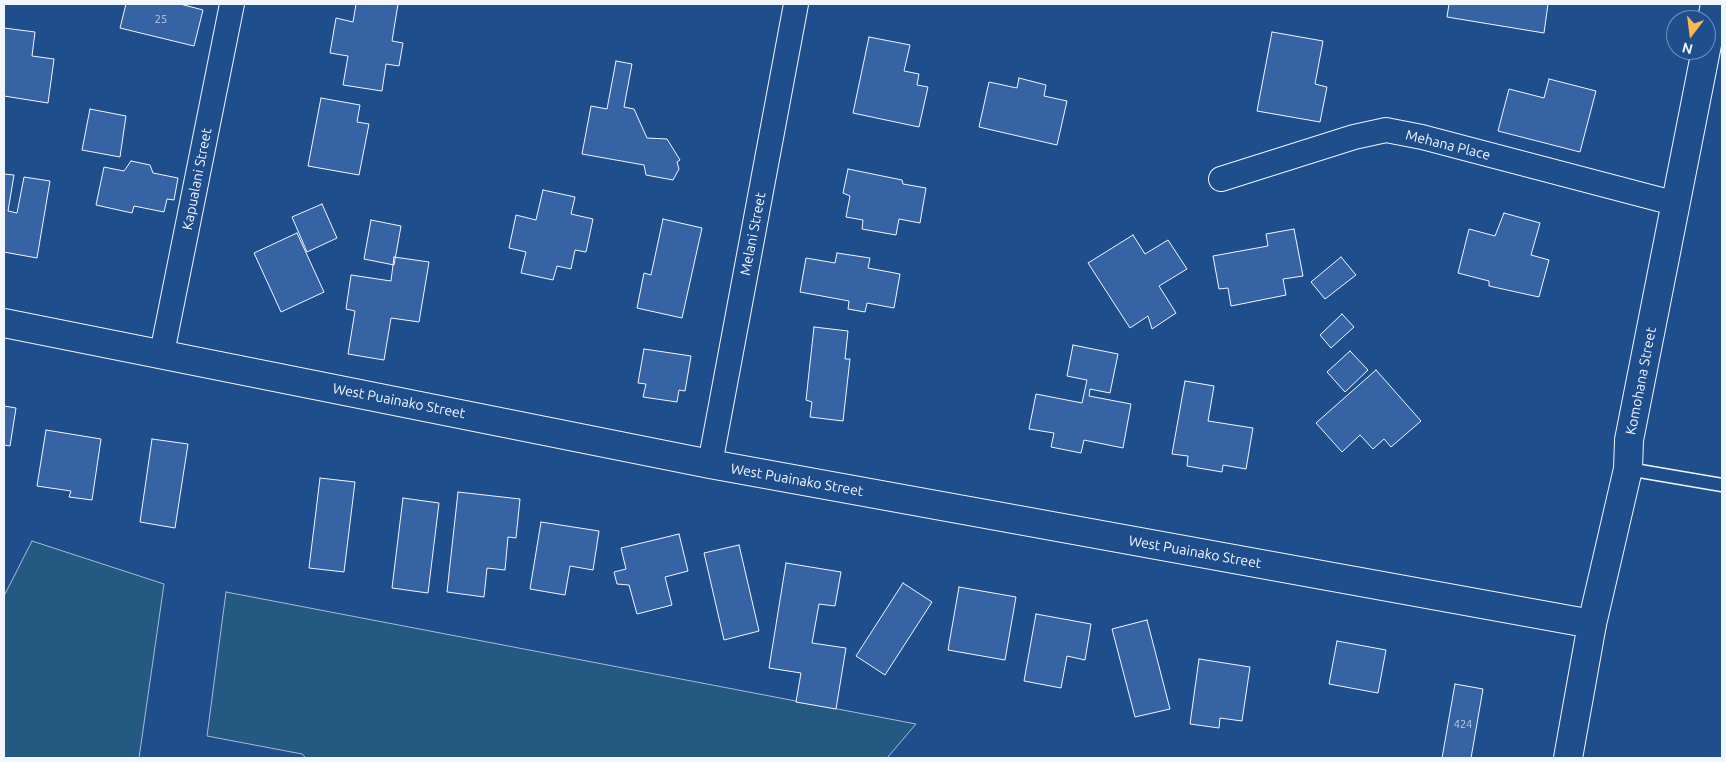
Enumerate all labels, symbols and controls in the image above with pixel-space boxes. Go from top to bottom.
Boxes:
north arrow [1666,10,1716,60]
house number: 25 [155,12,167,26]
text: N [1680,39,1695,58]
street label: Mehana Place [1404,126,1492,164]
street label: Kapualani Street [179,127,215,231]
street label: Melani Street [737,191,769,277]
street label: Komohana Street [1622,326,1660,436]
street label: West Puainako Street [331,380,467,422]
street label: West Puainako Street [729,460,865,500]
street label: West Puainako Street [1127,532,1263,572]
house number: 424 [1454,717,1472,731]

